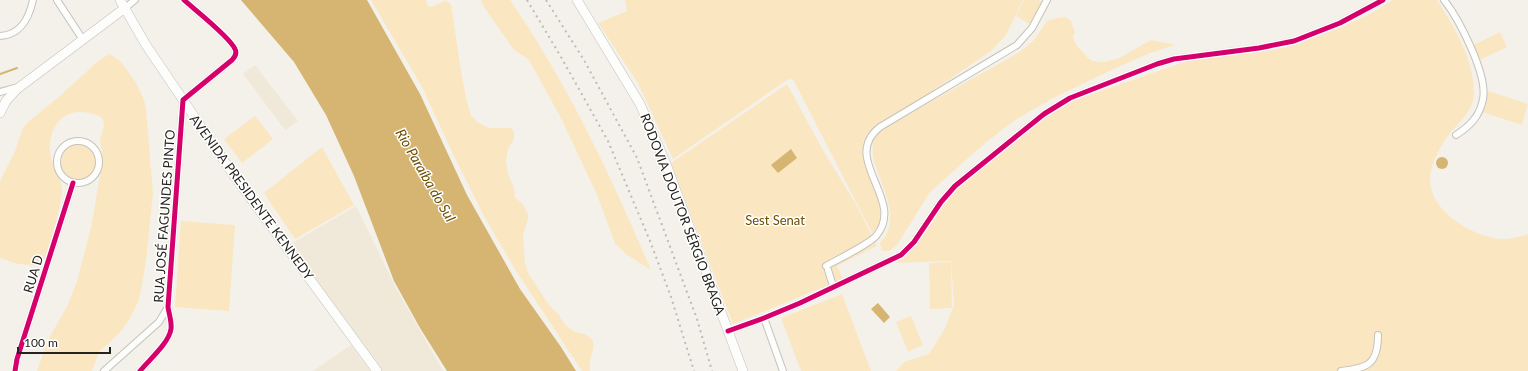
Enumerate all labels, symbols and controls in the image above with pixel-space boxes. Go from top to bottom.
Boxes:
street label: AVENIDA PRESIDENTE KENNEDY [187,111,318,283]
street label: RODOVIA DOUTOR SÉRGIO BRAGA [637,111,729,317]
water label: Rio Paraíba do Sul [393,126,459,224]
street label: RUA JOSÉ FAGUNDES PINTO [150,129,178,303]
park label: Sest Senat [745,212,805,228]
street label: RUA D [20,253,46,295]
scale bar [18,329,110,355]
text: 100 m [24,335,58,350]

